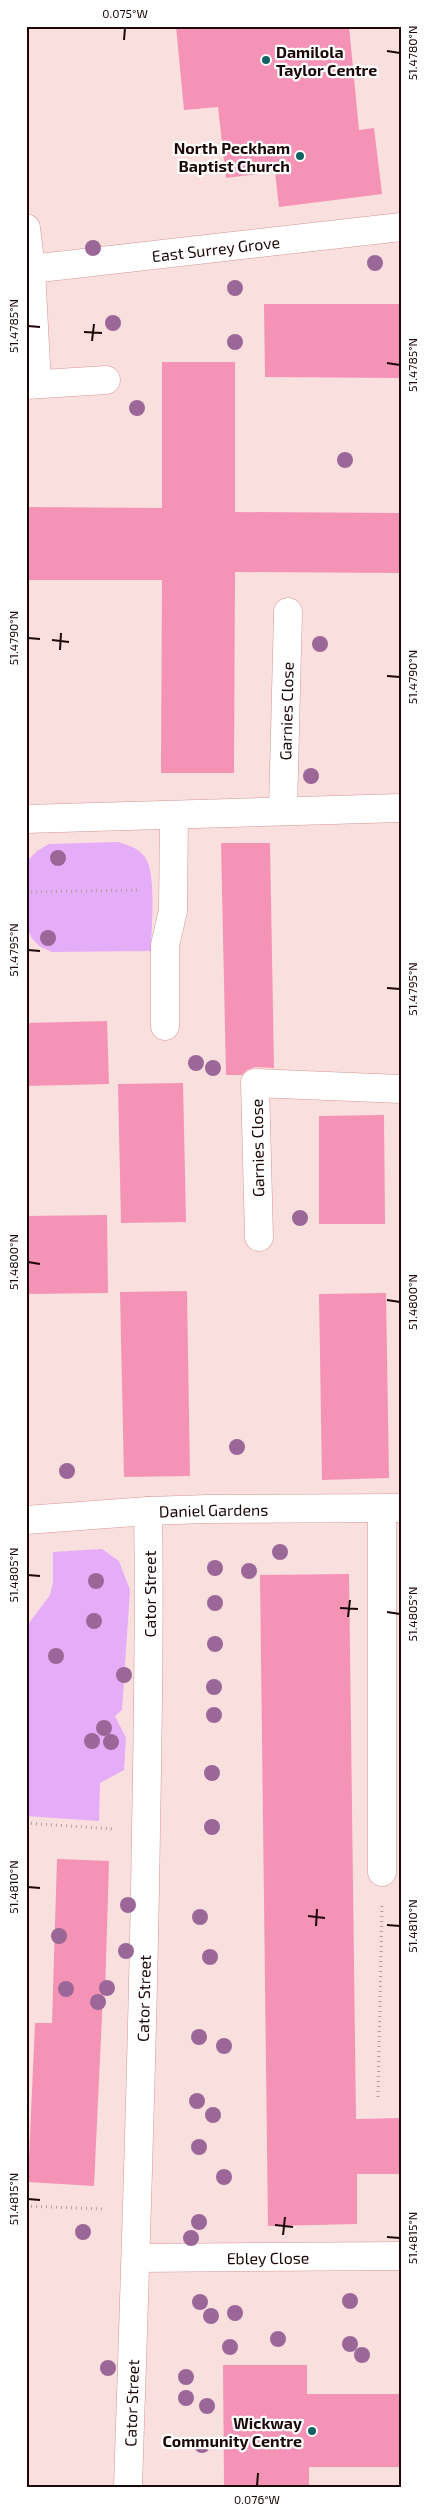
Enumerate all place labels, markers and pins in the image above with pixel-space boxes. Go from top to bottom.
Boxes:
place label: Damilola Taylor Centre [276,42,377,80]
marker: Damilola Taylor Centre [260,54,272,66]
place label: North Peckham Baptist Church [174,138,290,175]
marker: North Peckham Baptist Church [294,150,306,162]
place label: Wickway Community Centre [162,2413,302,2451]
marker: Wickway Community Centre [306,2425,318,2437]

